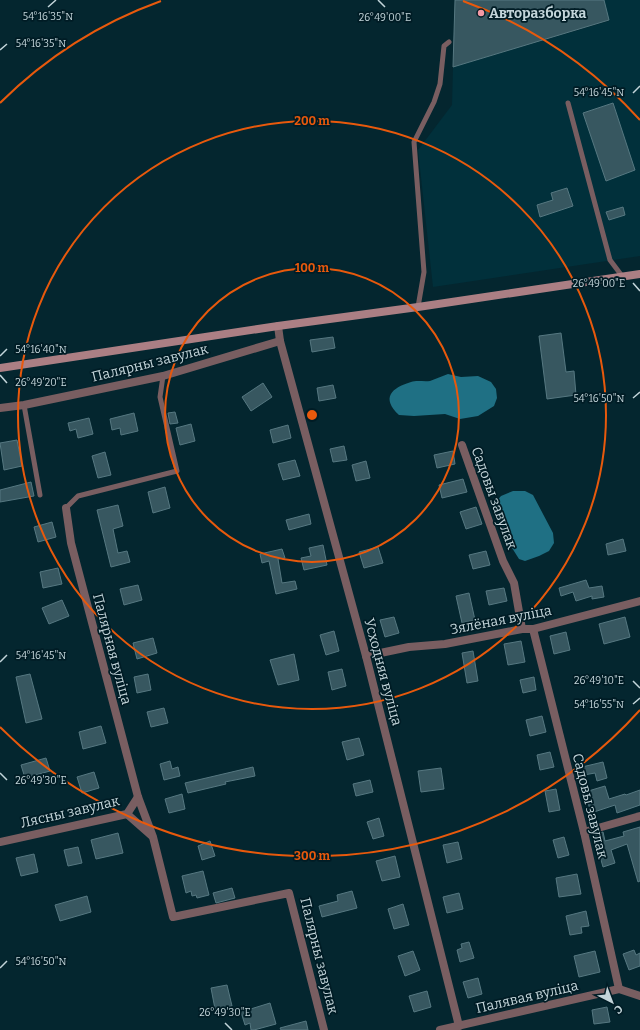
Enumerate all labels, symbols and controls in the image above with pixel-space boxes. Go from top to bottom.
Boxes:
place label: Авторазборка [489,5,586,22]
marker: Авторазборка [476,8,486,18]
text: 54°16'35"N [23,11,73,23]
text: 26°49'00"E [359,12,411,24]
text: 54°16'35"N [16,38,66,50]
text: 54°16'45"N [574,87,624,99]
text: 200 m [294,114,330,128]
text: 100 m [295,261,330,275]
text: 26°49'00"E [573,278,625,290]
street label: Палярны завулак [90,340,211,386]
text: 54°16'40"N [15,344,67,356]
text: 26°49'20"E [15,377,67,389]
text: 54°16'50"N [574,393,625,405]
centre of rings [305,408,319,422]
street label: Садовы завулак [468,444,521,552]
street label: Палярная вуліца [89,592,135,707]
street label: Зялёная вуліца [449,602,553,638]
street label: Усходняя вуліца [361,616,406,728]
text: 54°16'45"N [16,650,66,662]
text: 26°49'10"E [574,675,624,687]
text: 54°16'55"N [574,699,624,711]
street label: Садовы завулак [569,752,611,861]
text: 26°49'30"E [15,775,67,787]
street label: Лясны завулак [19,792,122,832]
text: 300 m [294,849,330,863]
street label: Палярны завулак [296,896,342,1017]
text: 54°16'50"N [16,956,67,968]
street label: Палявая вуліца [474,977,580,1017]
north arrow [592,982,632,1022]
text: С [611,1002,625,1016]
text: 26°49'30"E [199,1007,251,1019]

